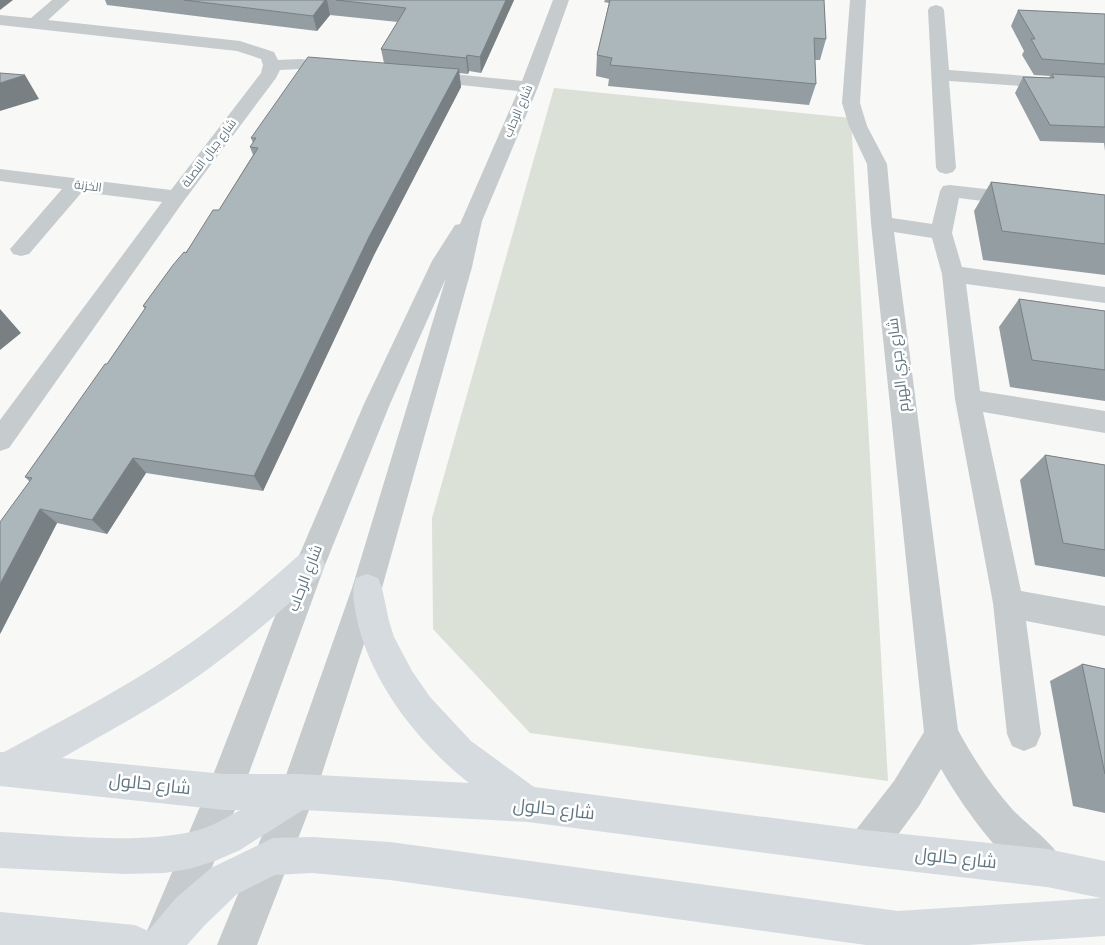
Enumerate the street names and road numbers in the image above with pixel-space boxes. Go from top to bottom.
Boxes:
street label: شارع الرحاب [501,82,536,140]
street label: شارع جبال النصلة [179,116,240,190]
street label: الخزنة [73,177,103,195]
street label: شارع جري الهرم [883,317,916,413]
street label: شارع الرحاب [284,542,328,615]
street label: شارع حالول [108,769,192,800]
street label: شارع حالول [512,794,596,825]
street label: شارع حالول [914,843,998,874]

